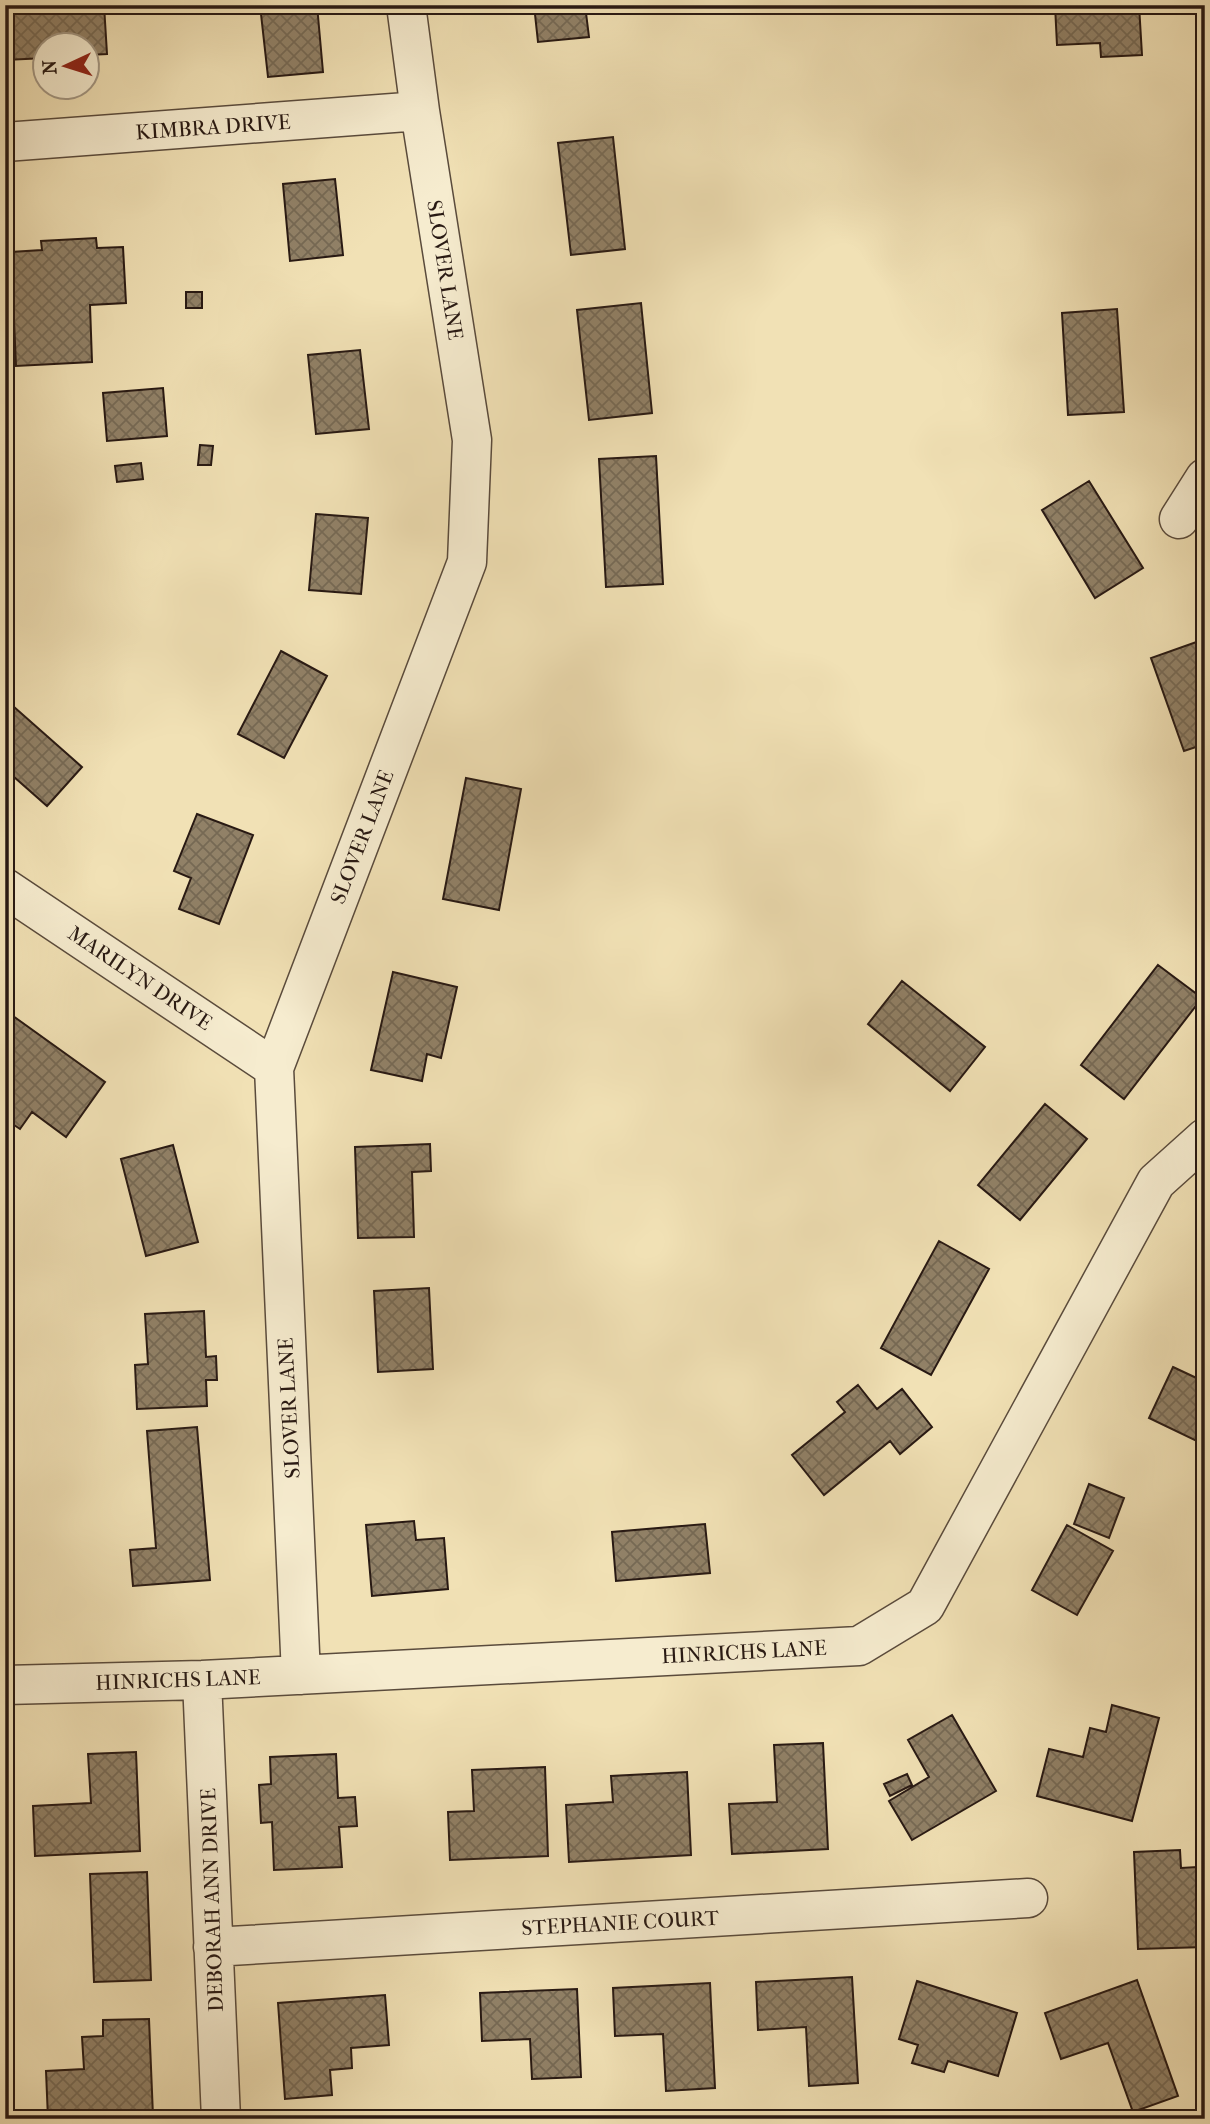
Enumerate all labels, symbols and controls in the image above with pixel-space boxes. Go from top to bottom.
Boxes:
north arrow [32,32,102,102]
text: N [39,59,62,75]
street label: KIMBRA DRIVE [135,110,291,144]
street label: SLOVER LANE [422,198,468,342]
street label: SLOVER LANE [325,767,399,907]
street label: MARILYN DRIVE [63,921,217,1035]
street label: SLOVER LANE [273,1337,305,1479]
street label: HINRICHS LANE [661,1636,827,1668]
street label: HINRICHS LANE [95,1665,261,1695]
street label: DEBORAH ANN DRIVE [196,1787,228,2013]
street label: STEPHANIE COURT [521,1906,720,1940]

